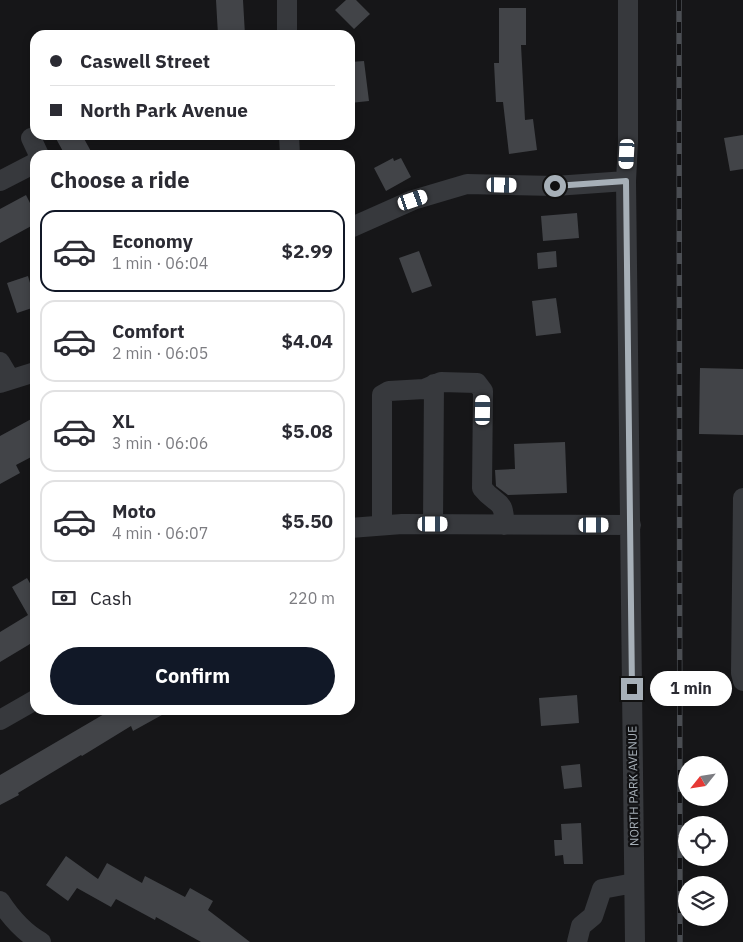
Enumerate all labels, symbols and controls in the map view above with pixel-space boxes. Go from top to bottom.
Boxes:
text: Caswell Street [80,49,210,73]
text: North Park Avenue [80,98,248,122]
car [618,139,635,169]
text: Choose a ride [50,165,190,194]
route start [544,175,566,197]
car [486,177,517,193]
car [396,188,429,212]
icon: car [52,229,97,274]
text: Economy [112,229,193,253]
text: $2.99 [281,239,333,263]
text: 1 min · 06:04 [112,253,208,273]
icon: car [52,319,97,364]
text: Comfort [112,319,185,343]
text: $4.04 [281,329,333,353]
text: 2 min · 06:05 [112,343,208,363]
car [475,395,490,425]
icon: car [52,409,97,454]
text: XL [112,409,135,433]
text: $5.08 [281,419,333,443]
text: 3 min · 06:06 [112,433,208,453]
icon: car [52,499,97,544]
text: Moto [112,499,156,523]
text: $5.50 [281,509,333,533]
car [418,517,448,532]
car [579,518,609,533]
text: 4 min · 06:07 [112,523,208,543]
icon: cash [50,584,78,612]
text: Cash [90,586,132,610]
text: 220 m [288,588,335,608]
button: Confirm [50,647,335,705]
callout: 1 min [650,672,732,706]
route end [621,678,643,700]
text: 1 min [670,678,712,698]
street label: NORTH PARK AVENUE [624,726,642,846]
north arrow [678,756,728,806]
map controls [678,756,728,926]
button: locate [678,816,728,866]
button: layers [678,876,728,926]

